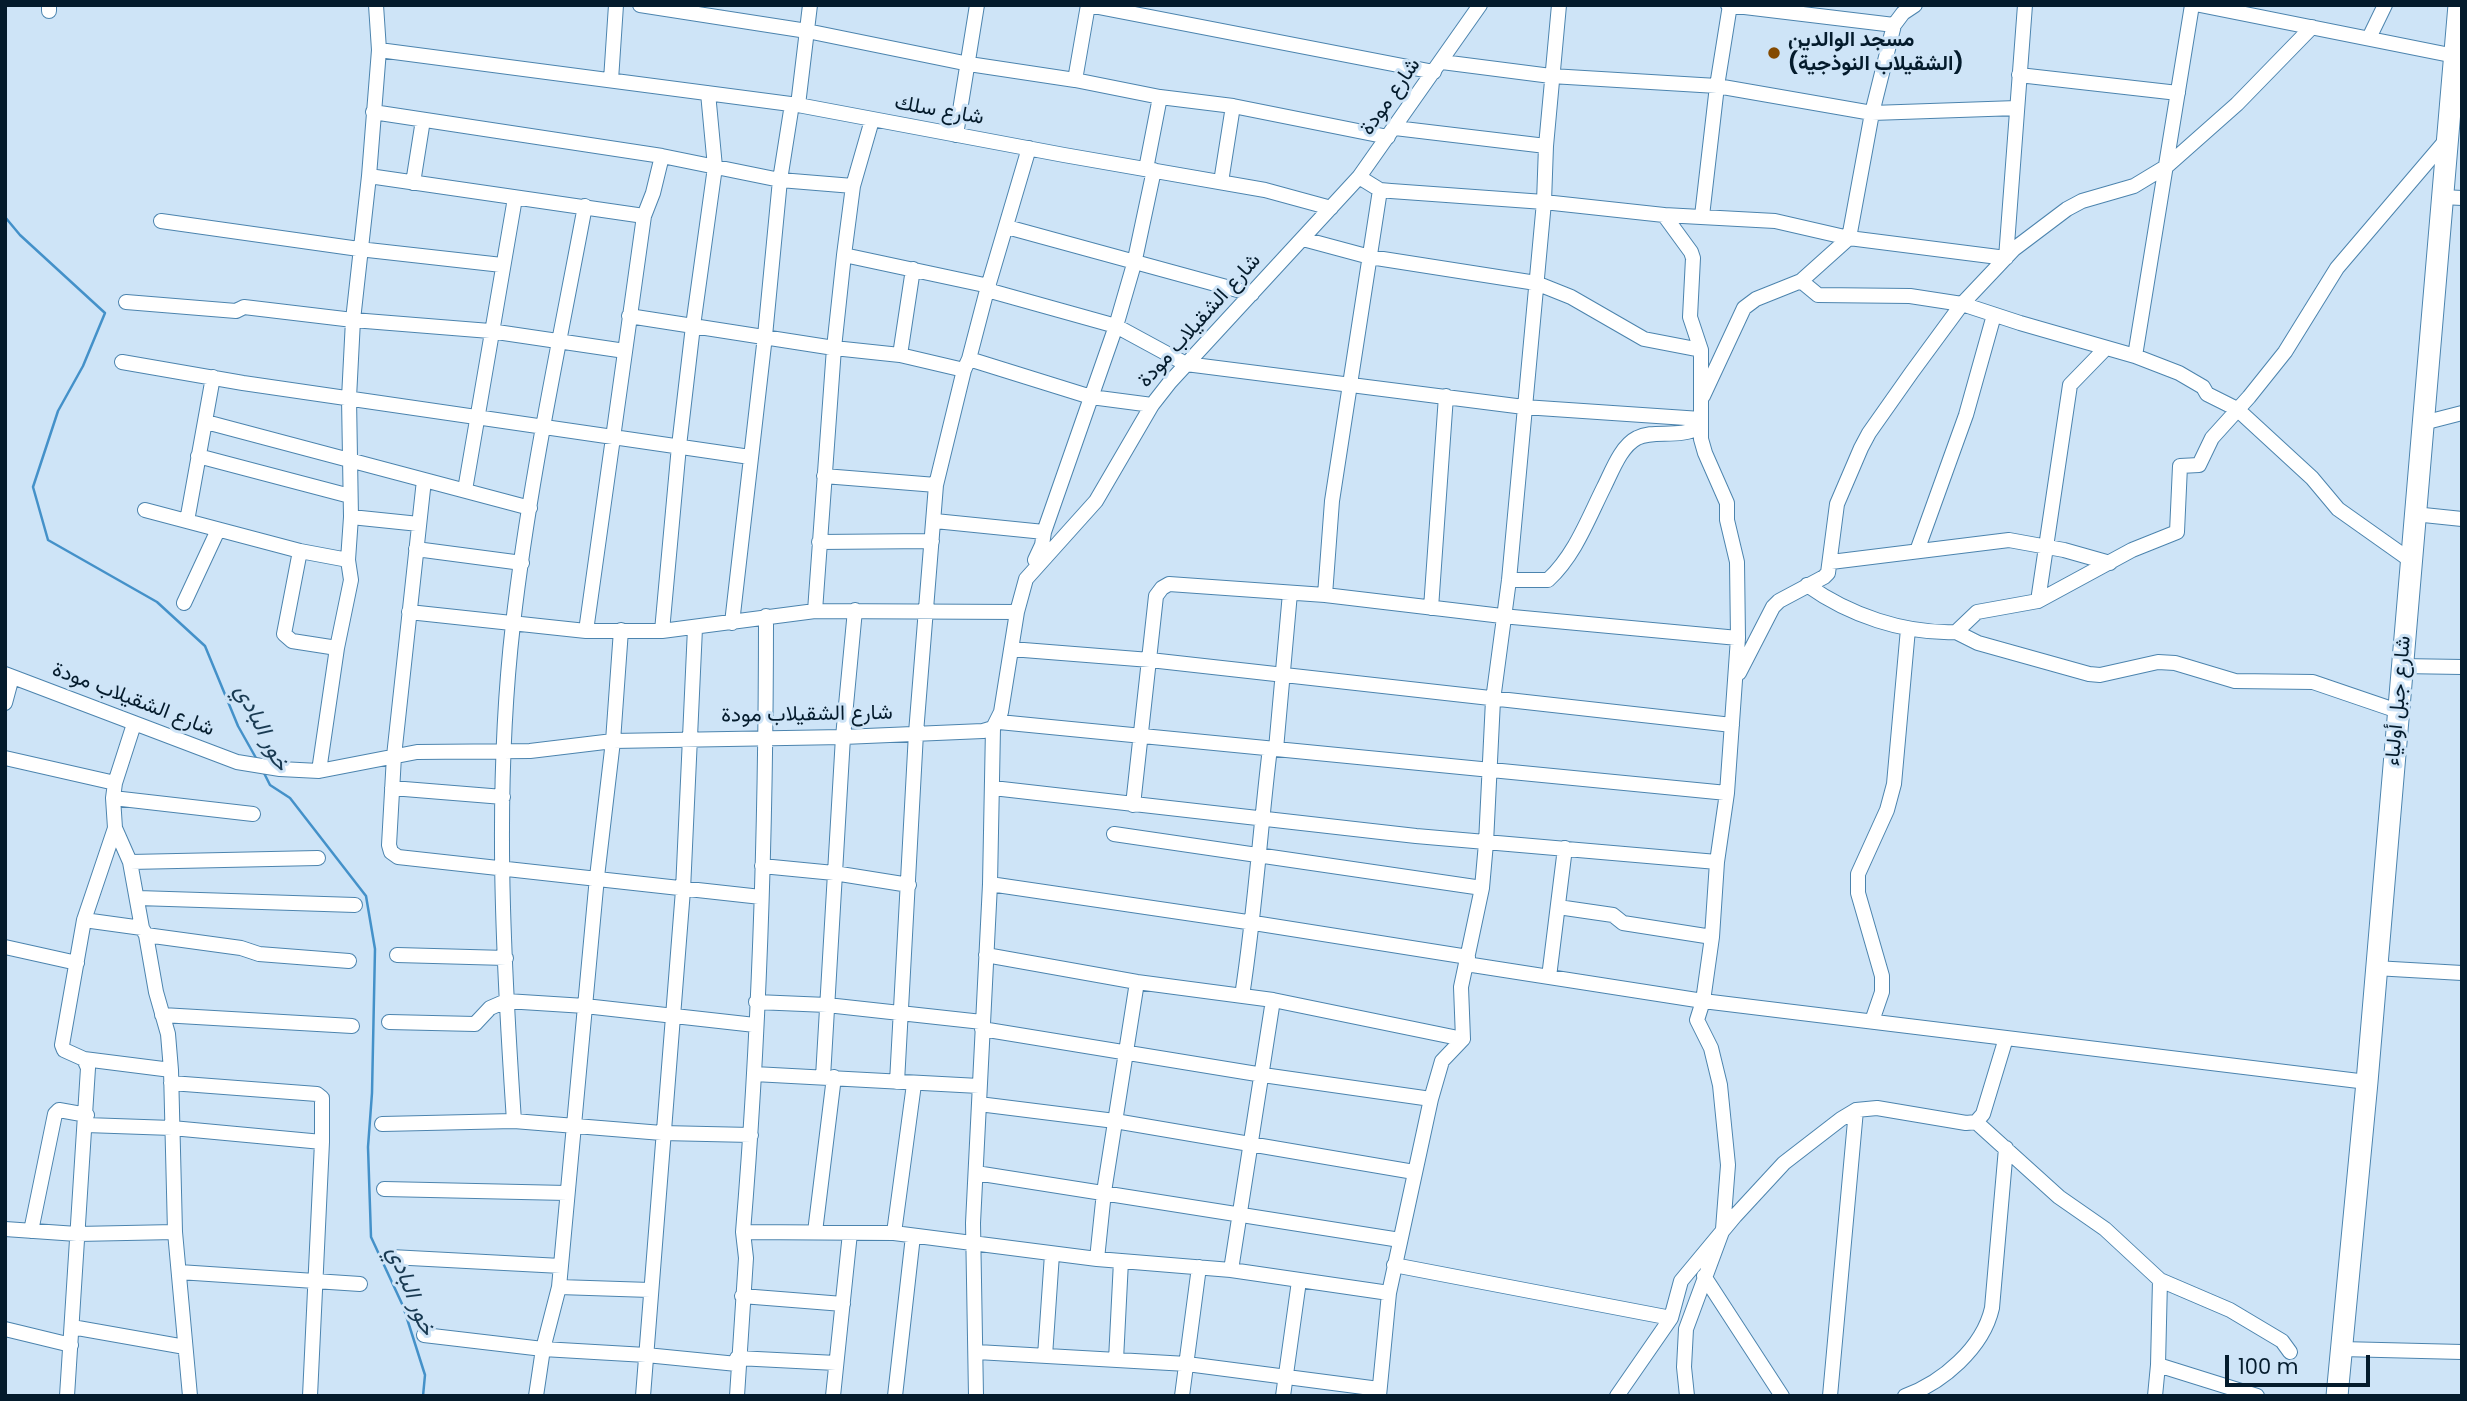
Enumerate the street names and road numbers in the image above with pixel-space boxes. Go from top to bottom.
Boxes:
street label: شارع مودة [1355,54,1427,140]
street label: شارع سلك [892,91,986,131]
street label: شارع الشقيلاب مودة [1133,249,1267,393]
street label: شارع جبل أولياء [2381,635,2417,767]
street label: شارع الشقيلاب مودة [48,657,218,743]
street label: شارع الشقيلاب مودة [721,701,893,729]

